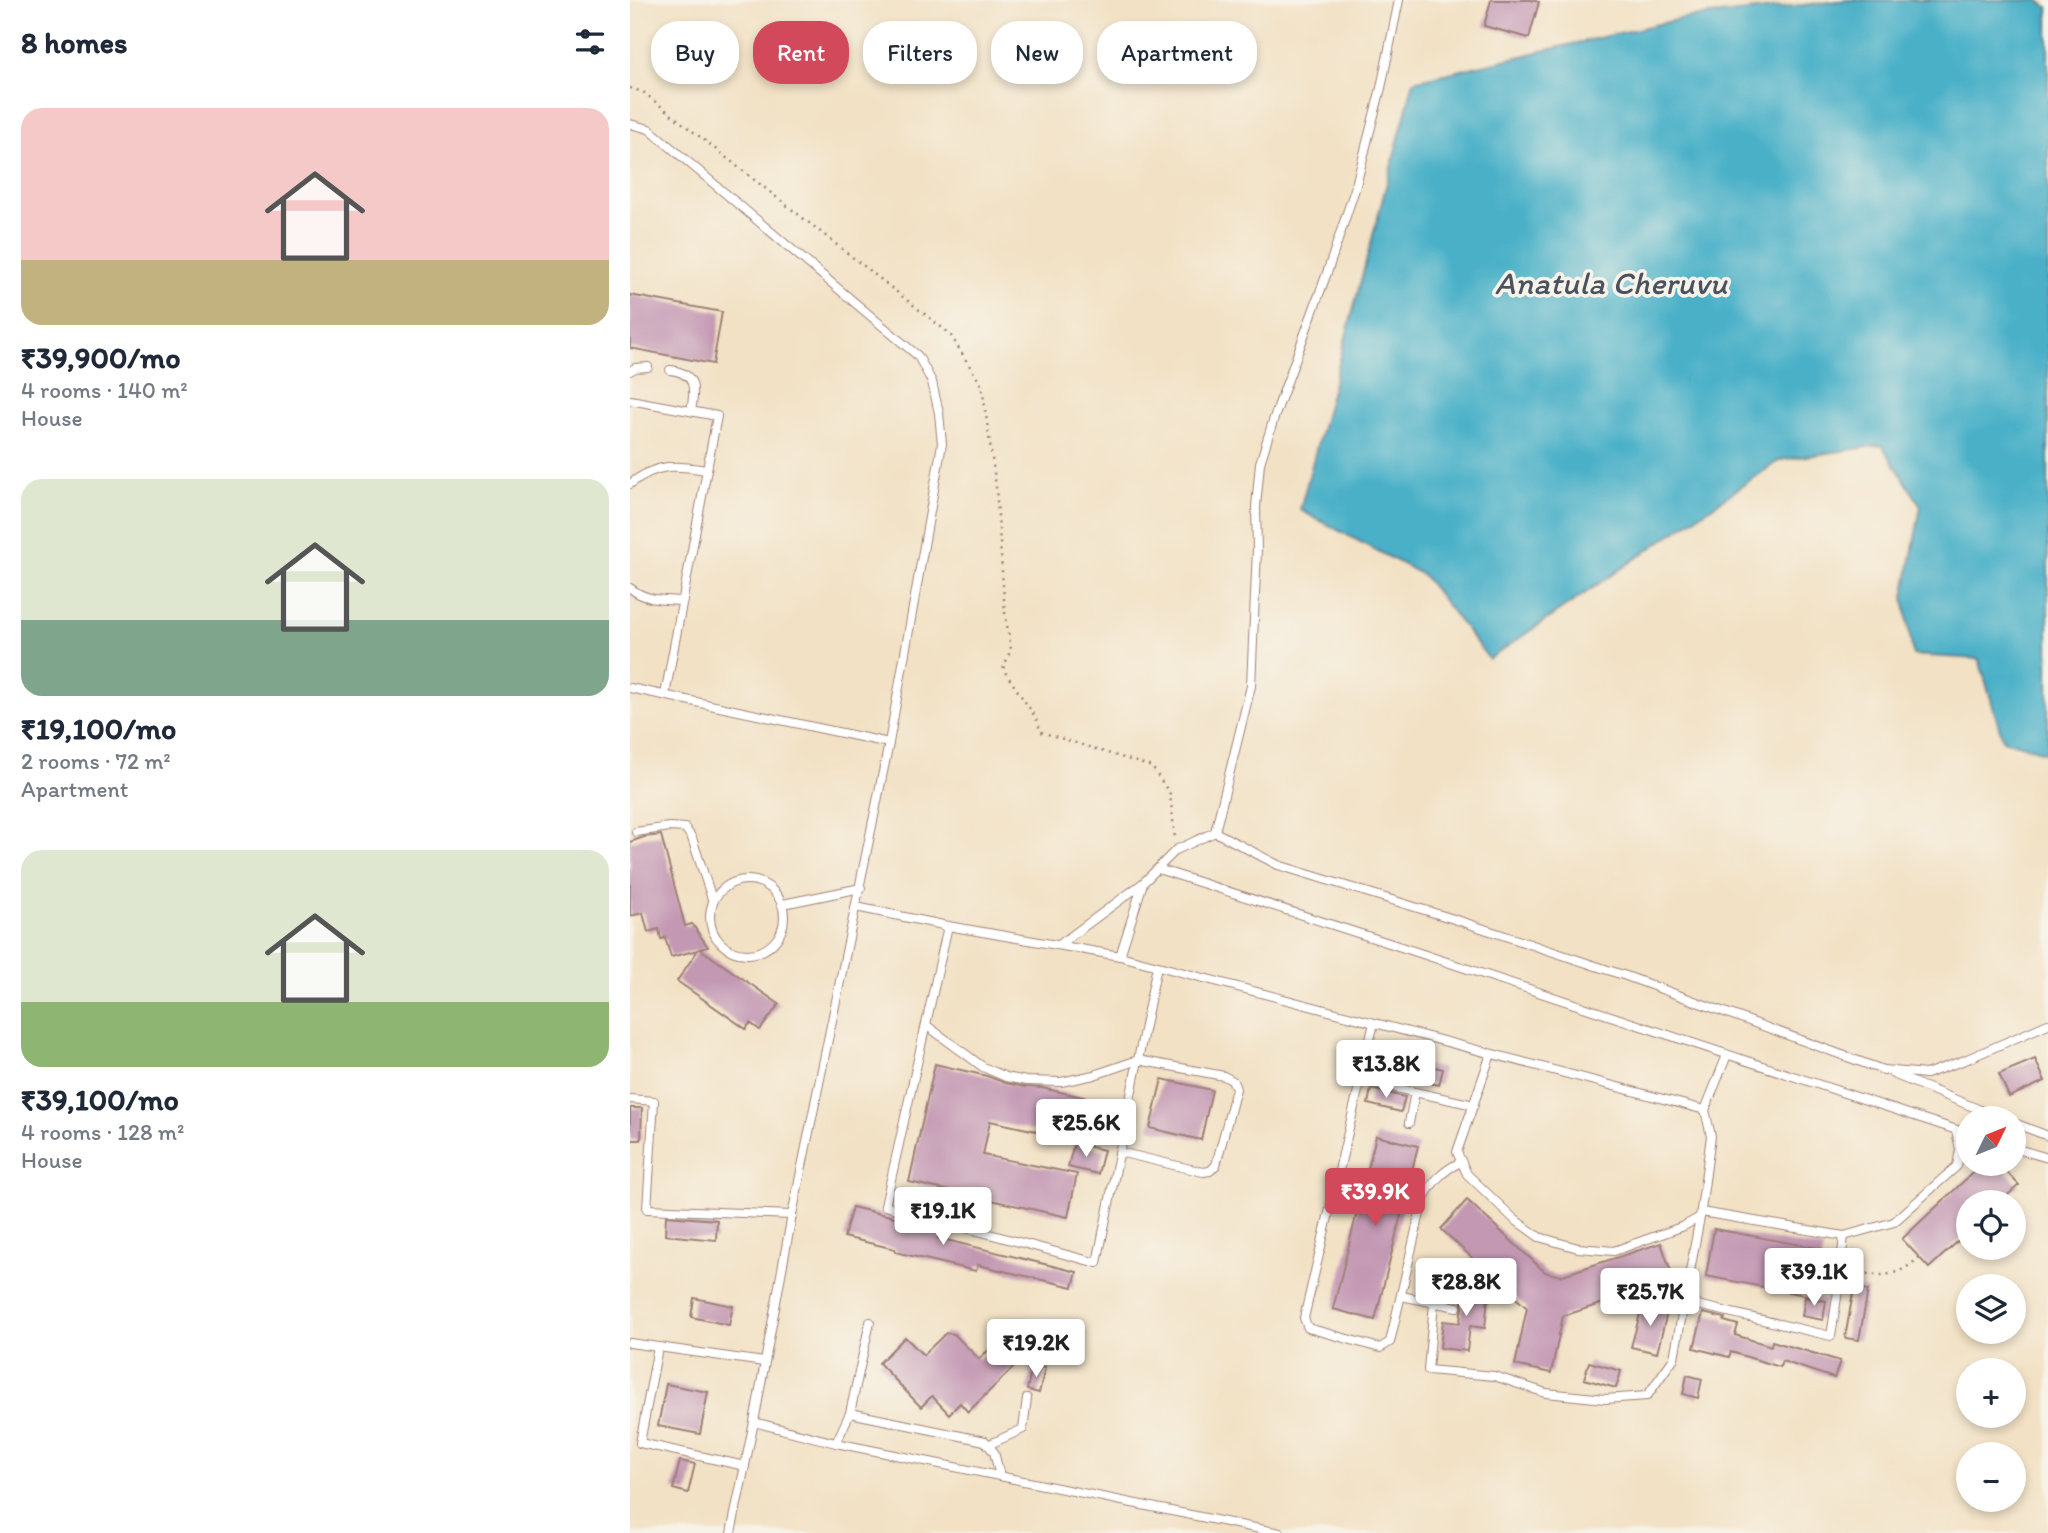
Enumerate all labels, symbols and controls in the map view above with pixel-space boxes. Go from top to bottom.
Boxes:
chip: Buy [651,21,739,84]
chip: Rent [753,21,849,84]
chip: Filters [863,21,977,84]
chip: New [991,21,1083,84]
chip: Apartment [1097,21,1257,84]
icon: filters [571,23,609,61]
text: 8 homes [21,24,128,61]
icon: home [252,153,378,279]
water label: Anatula Cheruvu [1495,264,1729,302]
text: ₹39,900/mo [21,339,181,376]
text: 4 rooms · 140 m² [21,376,188,404]
text: House [21,404,83,432]
icon: home [252,524,378,650]
text: ₹19,100/mo [21,710,176,747]
text: 2 rooms · 72 m² [21,747,171,775]
text: Apartment [21,775,128,803]
icon: home [252,895,378,1021]
pin: ₹13.8K [1329,1040,1443,1100]
text: ₹13.8K [1352,1049,1420,1077]
text: ₹39,100/mo [21,1081,179,1118]
pin: ₹25.6K [1029,1100,1143,1159]
north arrow [1956,1106,2026,1176]
map controls [1956,1106,2026,1512]
text: ₹25.6K [1052,1108,1120,1136]
text: 4 rooms · 128 m² [21,1118,184,1146]
text: House [21,1146,83,1174]
pin: ₹39.9K [1318,1168,1432,1228]
text: ₹39.9K [1341,1177,1409,1205]
pin: ₹19.1K [886,1188,1000,1247]
button: locate [1956,1190,2026,1260]
text: ₹19.1K [911,1196,975,1224]
pin: ₹39.1K [1757,1248,1871,1308]
text: ₹39.1K [1781,1257,1847,1285]
pin: ₹28.8K [1409,1258,1523,1318]
text: ₹28.8K [1432,1267,1500,1295]
pin: ₹25.7K [1593,1268,1707,1328]
button: layers [1956,1274,2026,1344]
text: ₹25.7K [1616,1277,1684,1305]
pin: ₹19.2K [979,1320,1093,1379]
text: ₹19.2K [1003,1328,1069,1356]
button: + [1956,1358,2026,1428]
button: − [1956,1442,2026,1512]

